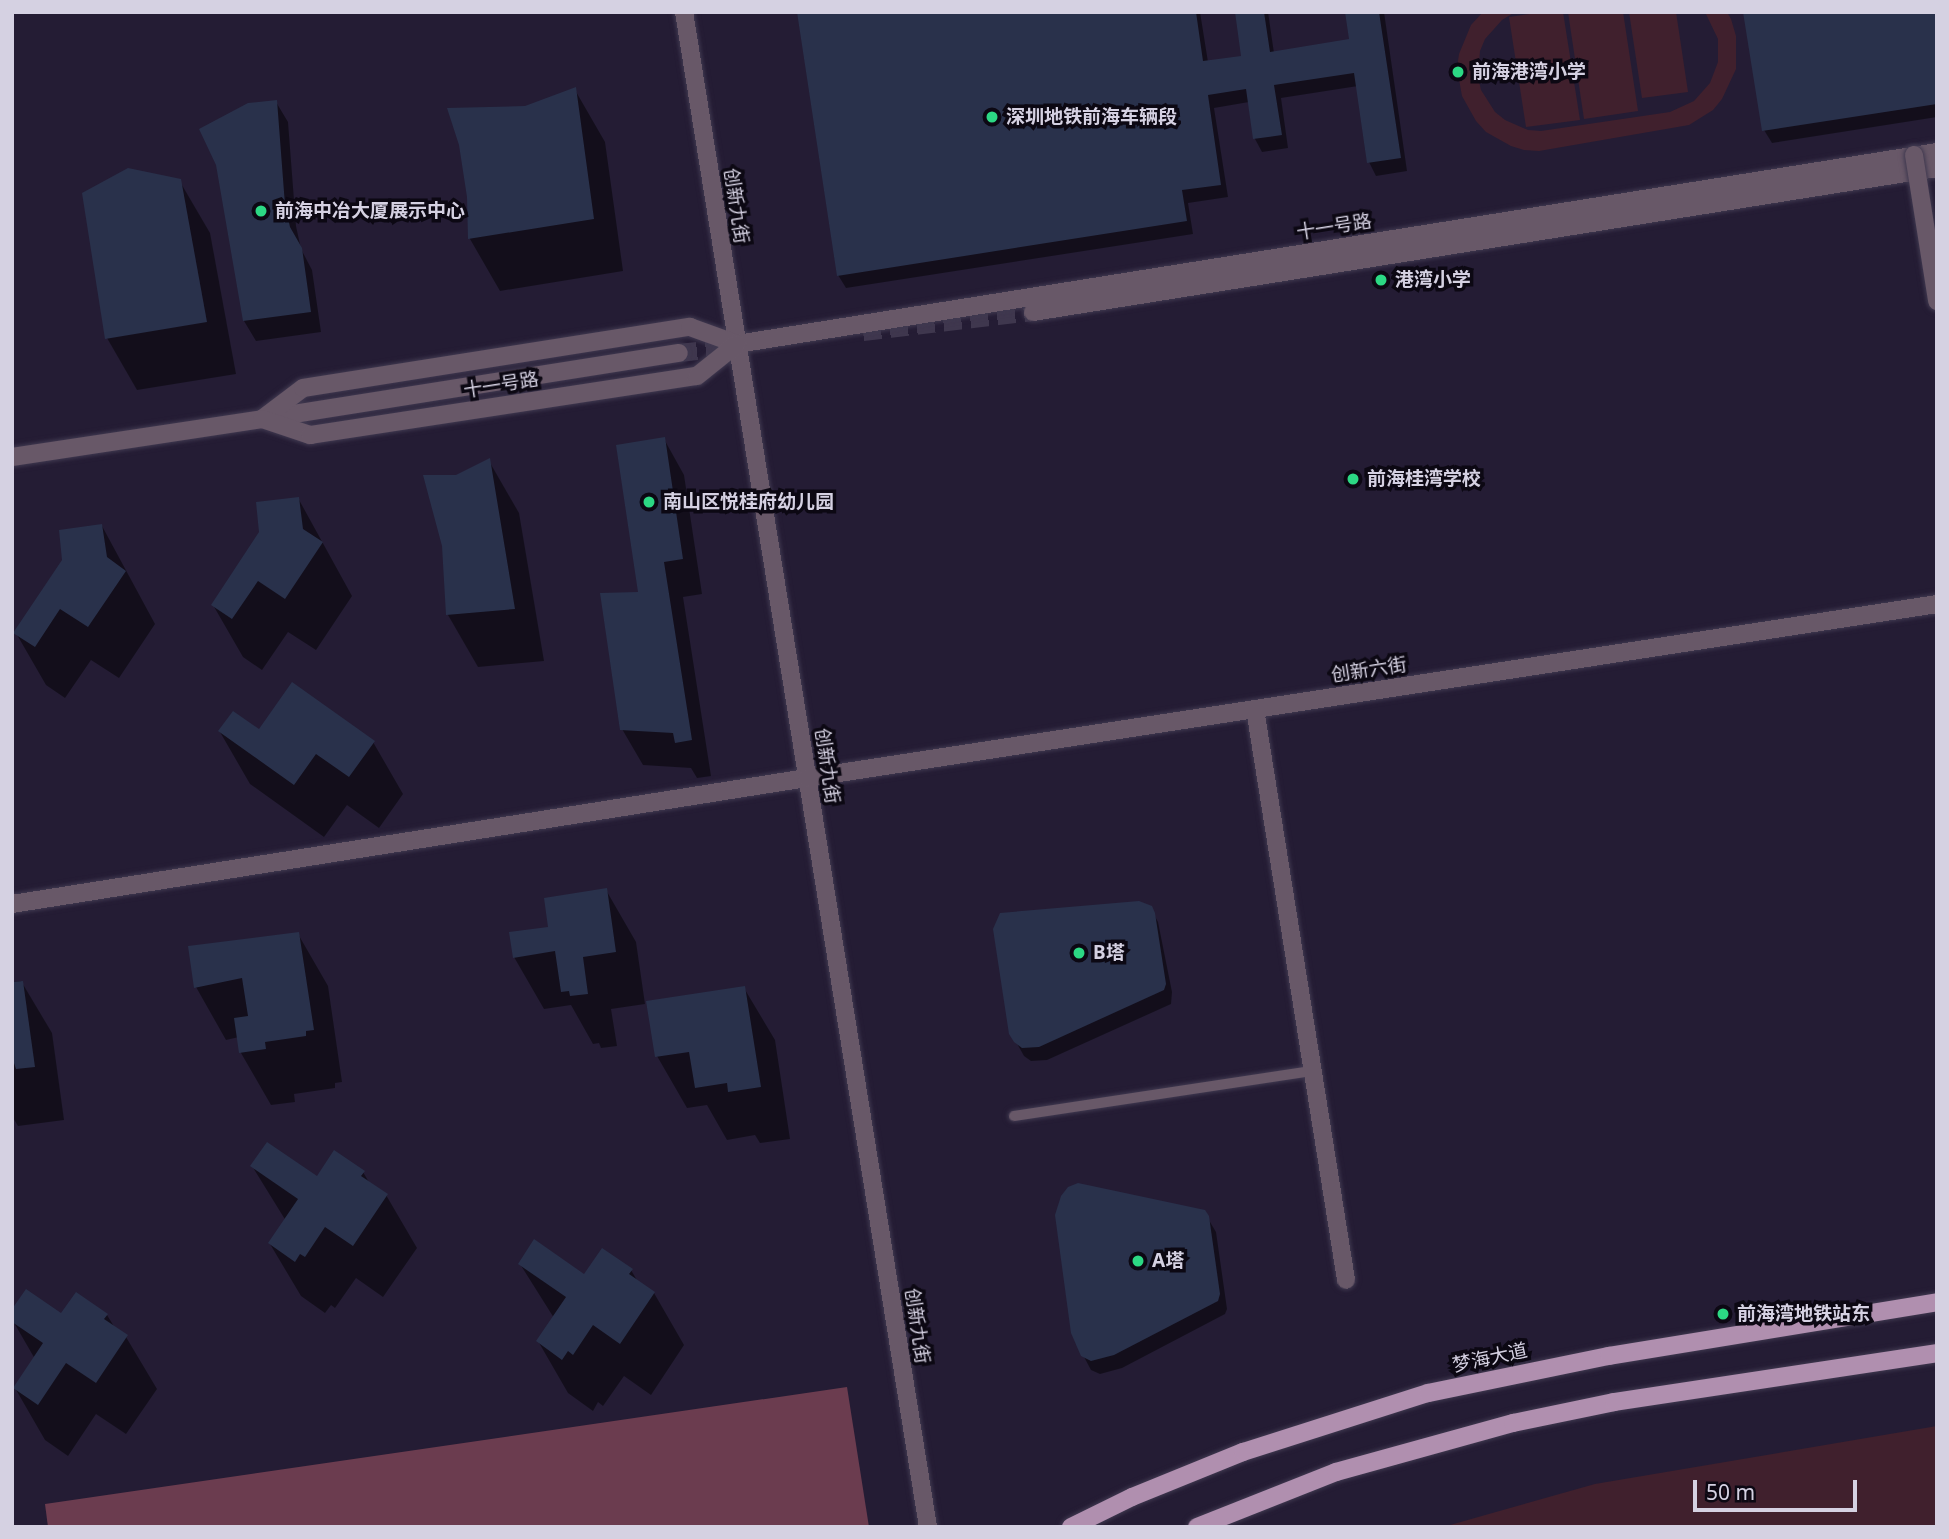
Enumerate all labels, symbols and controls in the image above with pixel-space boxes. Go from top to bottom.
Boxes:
place label: 前海港湾小学 [1472,61,1586,83]
marker: 前海港湾小学 [1450,64,1466,80]
place label: 深圳地铁前海车辆段 [1006,106,1177,128]
marker: 深圳地铁前海车辆段 [984,109,1000,125]
street label: 创新九街 [719,167,753,245]
place label: 前海中冶大厦展示中心 [275,200,465,222]
marker: 前海中冶大厦展示中心 [253,203,269,219]
street label: 十一号路 [1295,210,1373,244]
place label: 港湾小学 [1395,269,1471,291]
marker: 港湾小学 [1373,272,1389,288]
street label: 十一号路 [462,368,540,402]
place label: 前海桂湾学校 [1367,468,1481,490]
marker: 前海桂湾学校 [1345,471,1361,487]
place label: 南山区悦桂府幼儿园 [663,491,834,513]
marker: 南山区悦桂府幼儿园 [641,494,657,510]
street label: 创新六街 [1330,653,1408,687]
street label: 创新九街 [810,727,844,805]
place label: B塔 [1093,942,1125,964]
marker: B塔 [1071,945,1087,961]
place label: A塔 [1152,1250,1184,1272]
marker: A塔 [1130,1253,1146,1269]
street label: 创新九街 [900,1287,934,1365]
place label: 前海湾地铁站东 [1737,1303,1870,1325]
marker: 前海湾地铁站东 [1715,1306,1731,1322]
street label: 梦海大道 [1450,1339,1530,1377]
scale bar [1697,1466,1862,1510]
text: 50 m [1706,1478,1755,1506]

